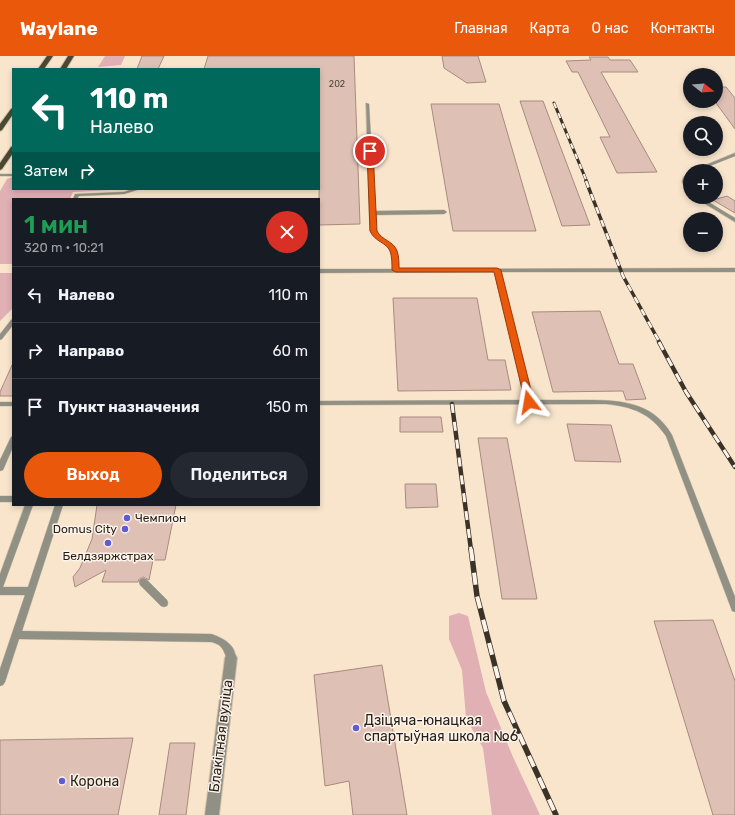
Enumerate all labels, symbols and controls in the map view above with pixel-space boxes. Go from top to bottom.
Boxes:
text: Waylane [20,17,98,40]
text: Главная [454,20,508,37]
text: Карта [530,20,570,37]
text: О нас [592,20,628,37]
text: Контакты [650,20,715,37]
north arrow [683,68,723,108]
map controls [683,68,723,252]
house number: 202 [329,79,345,89]
text: 110 m [90,82,168,115]
icon: left [24,84,76,136]
text: Налево [90,116,154,138]
button: search [683,116,723,156]
pin [353,134,387,168]
icon: arrive [359,140,381,162]
icon: right [76,160,98,182]
text: Затем [24,162,68,180]
button: + [683,164,723,204]
text: 1 мин [24,211,88,239]
button: close [266,211,308,253]
button: − [683,212,723,252]
text: 320 m · 10:21 [24,240,103,255]
icon: left [24,284,46,306]
text: Налево [58,286,115,304]
text: 110 m [269,286,308,304]
icon: right [24,340,46,362]
text: Направо [58,342,124,360]
text: 60 m [272,342,308,360]
position arrow [508,381,550,423]
icon: arrive [24,396,46,418]
text: Пункт назначения [58,398,200,416]
text: 150 m [266,398,308,416]
button: Выход [24,452,162,498]
button: Поделиться [170,452,308,498]
place label: Чемпион [135,511,186,525]
marker: Чемпион [122,513,132,523]
place label: Domus City [53,522,117,536]
marker: Domus City [120,524,130,534]
marker: Белдзяржстрах [103,538,113,548]
place label: Белдзяржстрах [63,549,154,563]
street label: Блакітная вуліца [206,679,236,793]
place label: Дзіцяча-юнацкая спартыўная школа №6 [364,712,518,745]
marker: Дзіцяча-юнацкая спартыўная школа №6 [351,723,361,733]
place label: Корона [70,773,119,790]
marker: Корона [57,776,67,786]

